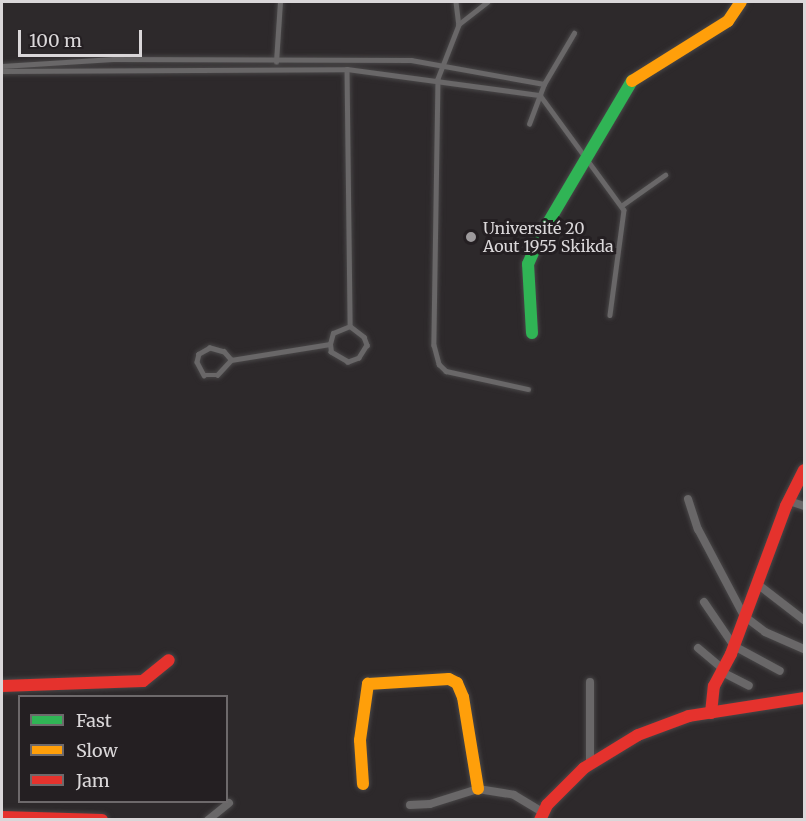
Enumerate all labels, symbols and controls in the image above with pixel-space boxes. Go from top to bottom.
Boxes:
scale bar [21,18,146,56]
text: 100 m [29,29,82,52]
place label: Université 20 Aout 1955 Skikda [483,218,614,256]
marker: Université 20 Aout 1955 Skikda [464,230,478,244]
legend [18,695,228,803]
text: Fast [76,709,112,732]
text: Slow [76,739,118,762]
text: Jam [76,769,110,792]

